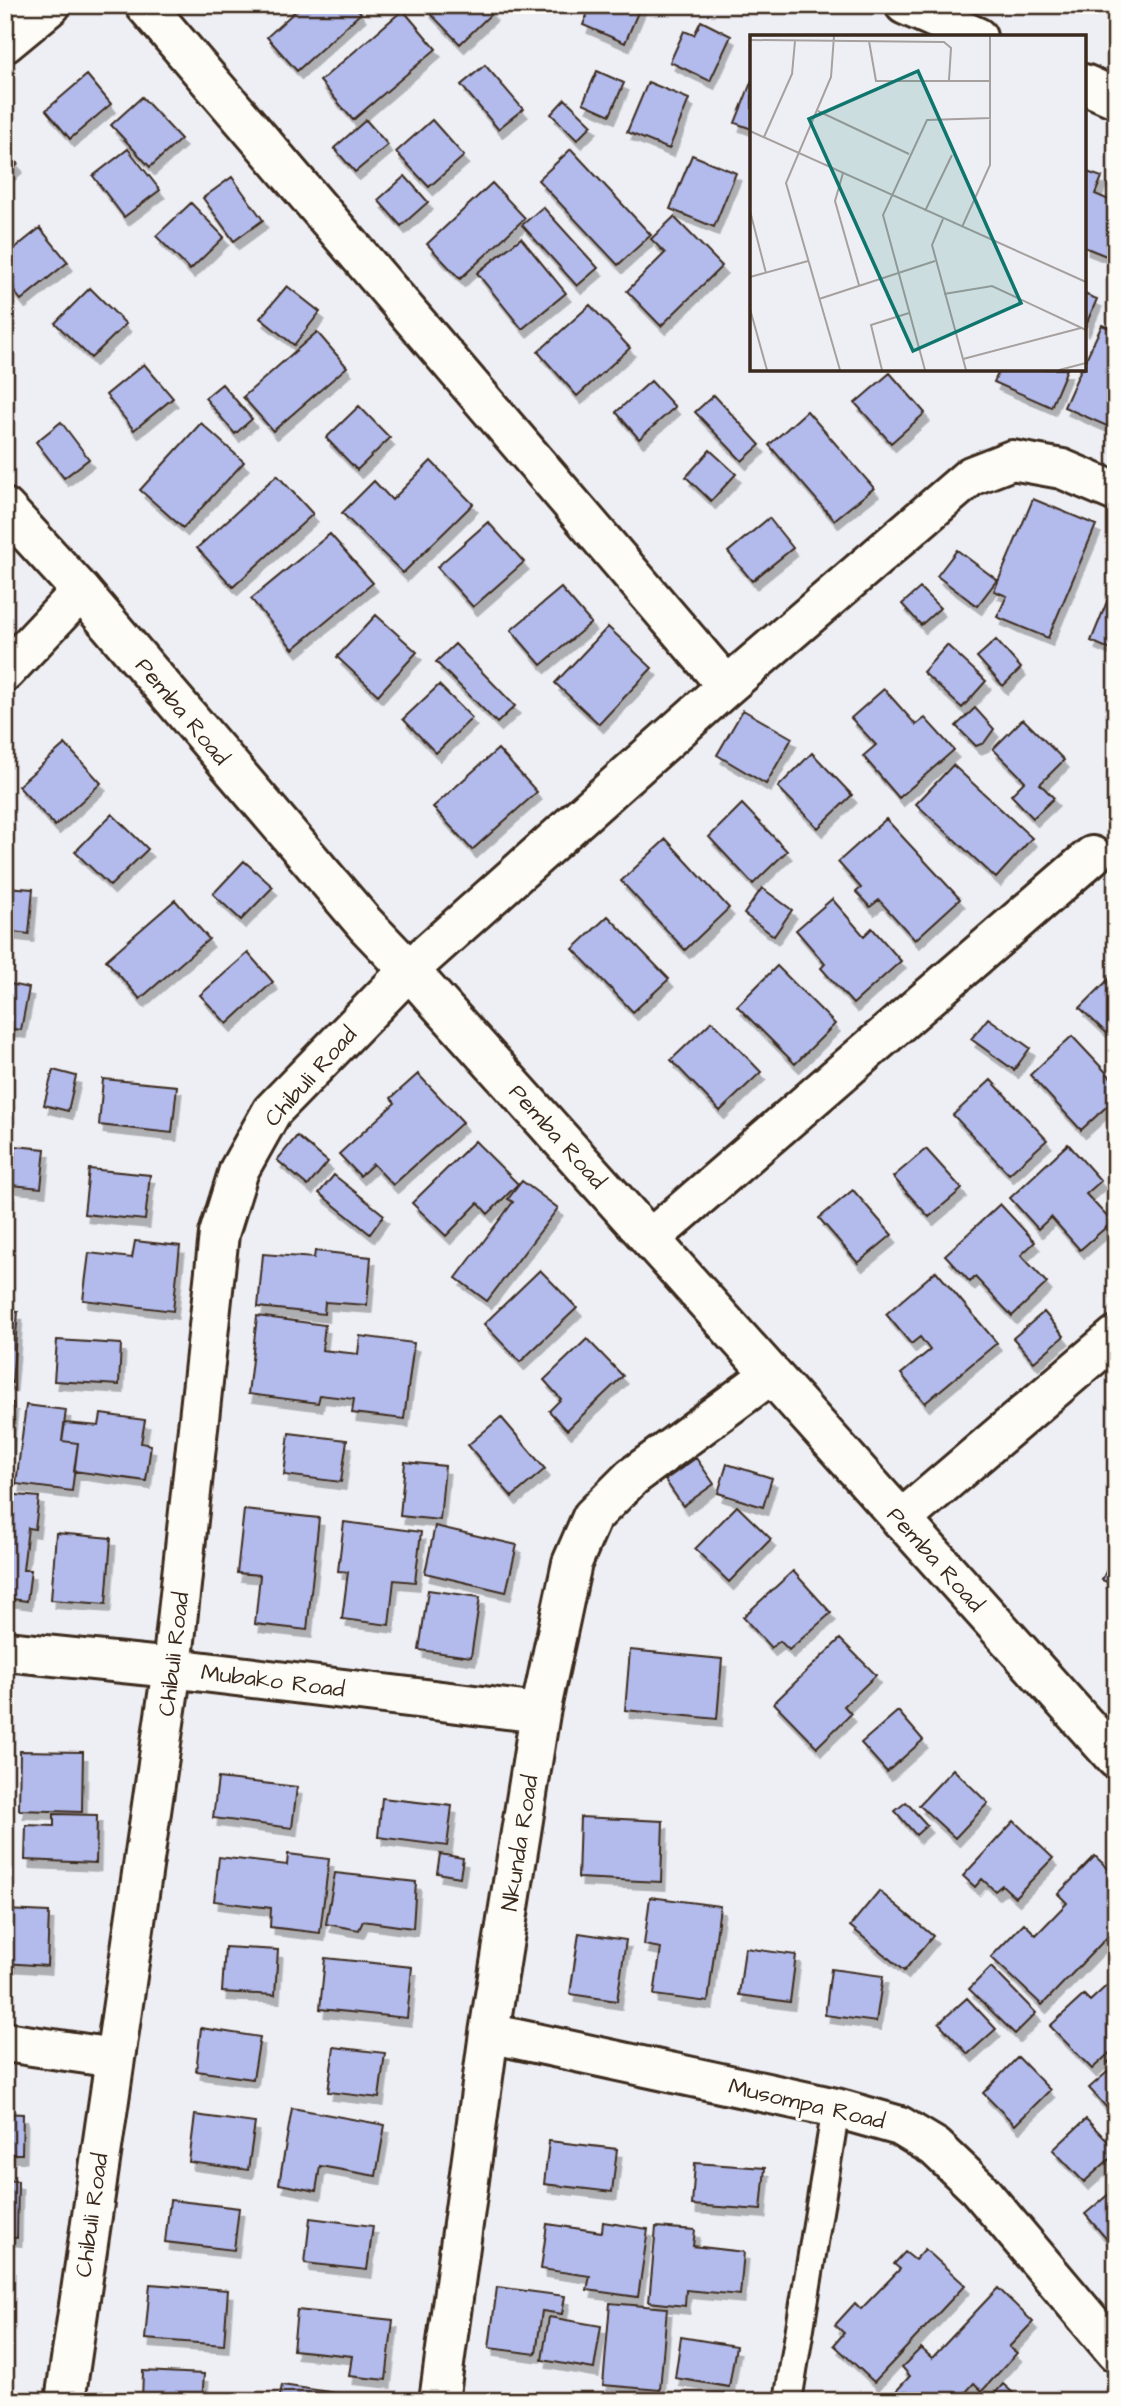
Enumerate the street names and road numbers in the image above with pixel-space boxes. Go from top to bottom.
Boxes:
street label: Pemba Road [128,651,237,773]
street label: Chibuli Road [257,1019,365,1134]
street label: Pemba Road [501,1077,613,1196]
street label: Pemba Road [879,1500,991,1619]
street label: Chibuli Road [151,1590,198,1718]
street label: Mubako Road [199,1656,347,1706]
street label: Nkunda Road [493,1773,547,1913]
street label: Musompa Road [725,2070,888,2138]
street label: Chibuli Road [67,2151,117,2279]

